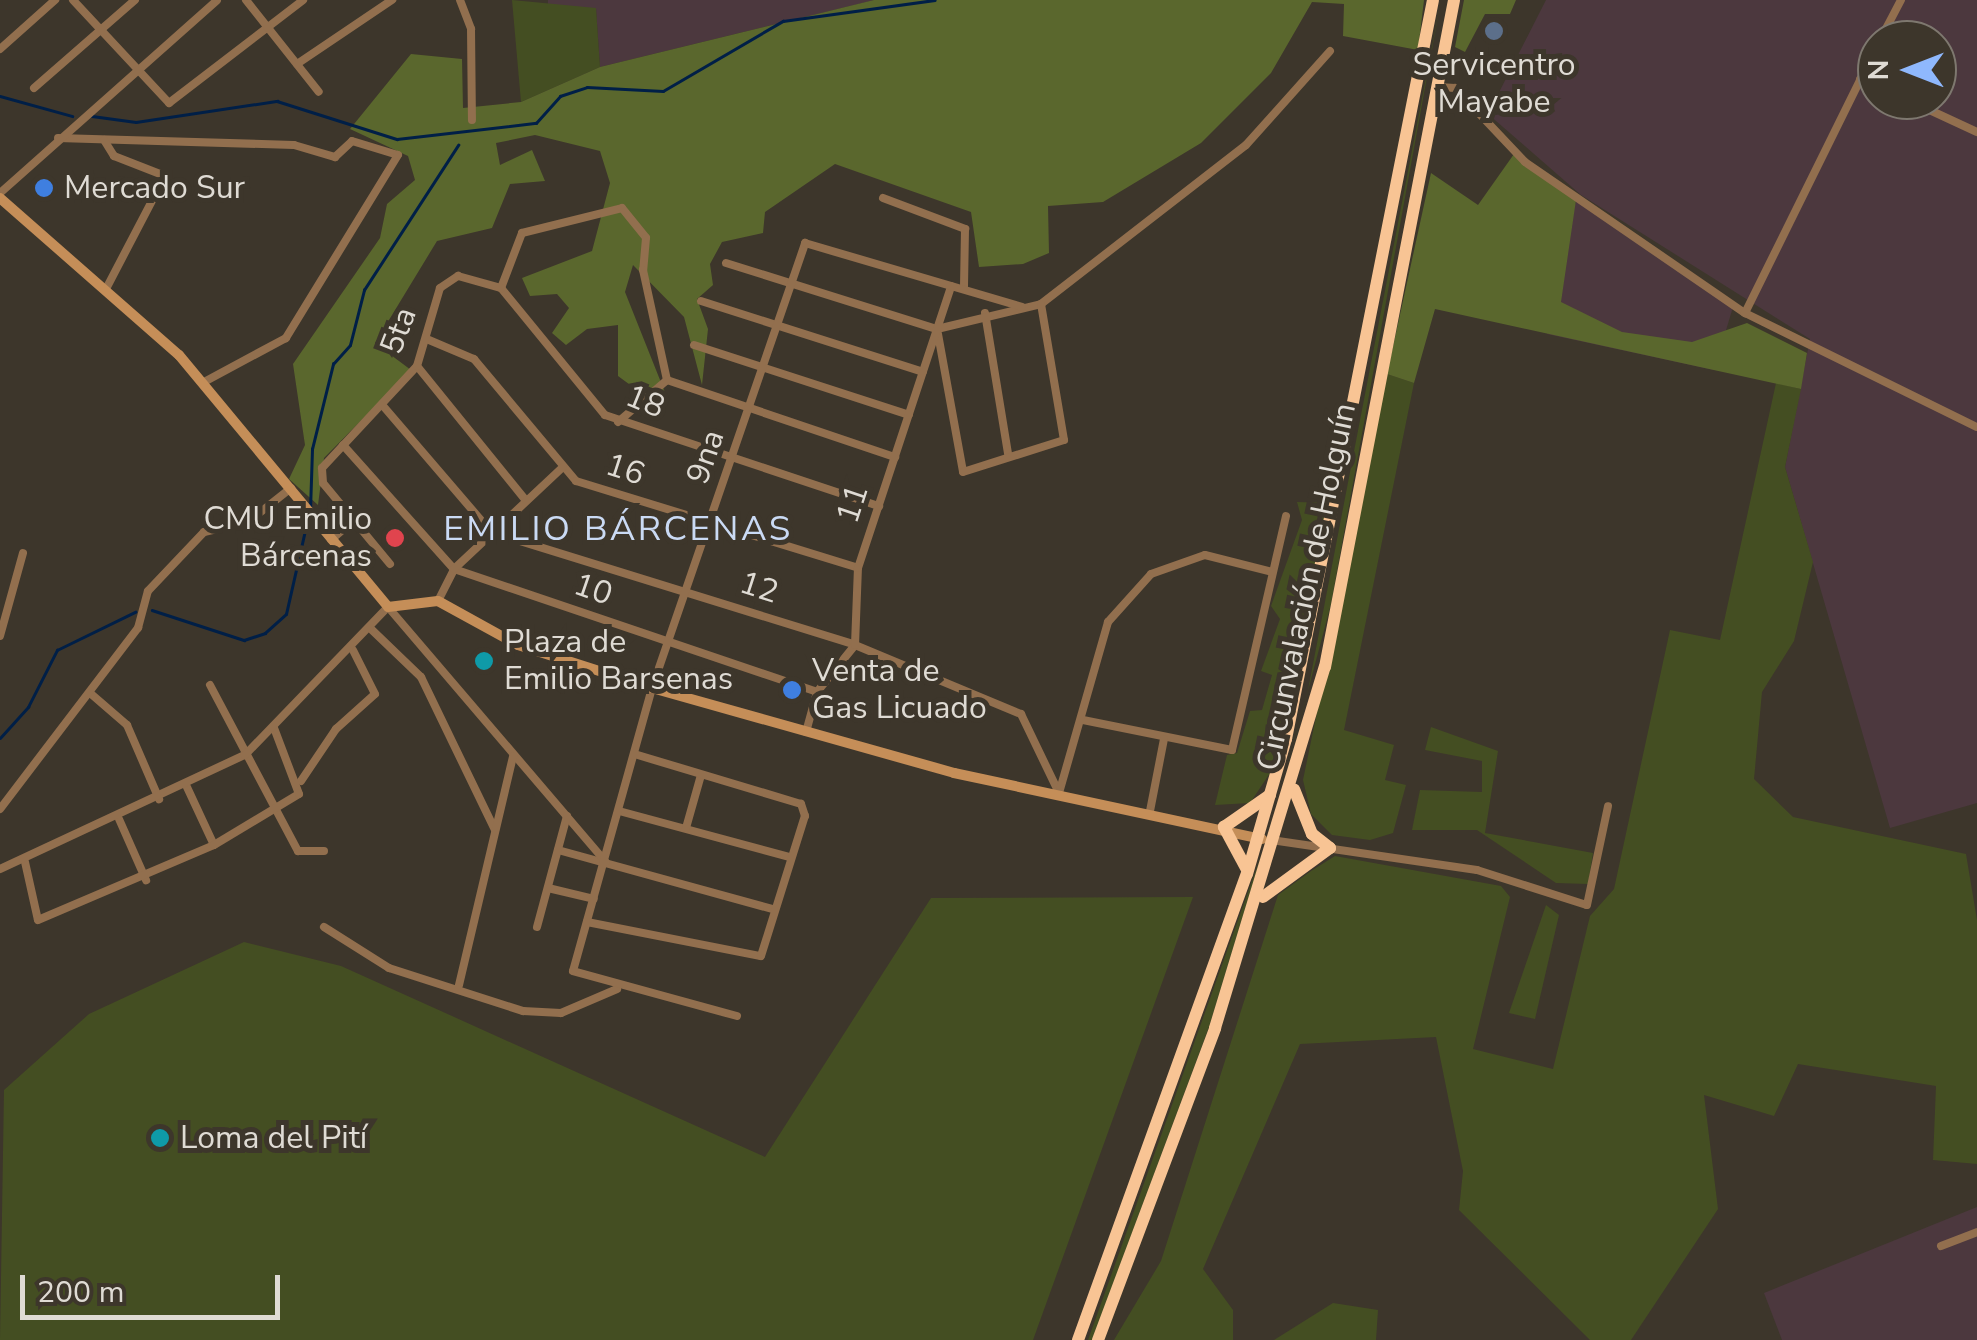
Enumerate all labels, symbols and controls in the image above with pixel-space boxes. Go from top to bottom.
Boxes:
marker: Servicentro Mayabe [1483,20,1505,42]
north arrow [1857,20,1957,120]
place label: Servicentro Mayabe [1413,47,1575,122]
text: N [1860,60,1898,80]
place label: Mercado Sur [64,169,245,207]
marker: Mercado Sur [33,177,55,199]
street label: 5ta [373,302,425,360]
street label: 18 [620,377,670,427]
street label: Circunvalación de Holguín [1249,400,1365,774]
street label: 9na [679,425,733,489]
street label: 16 [601,446,649,494]
street label: 11 [829,480,877,528]
place label: CMU Emilio Bárcenas [203,501,372,576]
district label: EMILIO BÁRCENAS [443,508,793,550]
marker: CMU Emilio Bárcenas [382,525,408,551]
street label: 12 [735,564,783,612]
street label: 10 [569,566,617,614]
place label: Plaza de Emilio Barsenas [504,624,733,699]
marker: Plaza de Emilio Barsenas [473,650,495,672]
place label: Venta de Gas Licuado [812,653,987,728]
marker: Venta de Gas Licuado [781,679,803,701]
place label: Loma del Pití [180,1119,367,1157]
marker: Loma del Pití [149,1127,171,1149]
scale bar [25,1255,285,1317]
text: 200 m [37,1272,124,1313]

